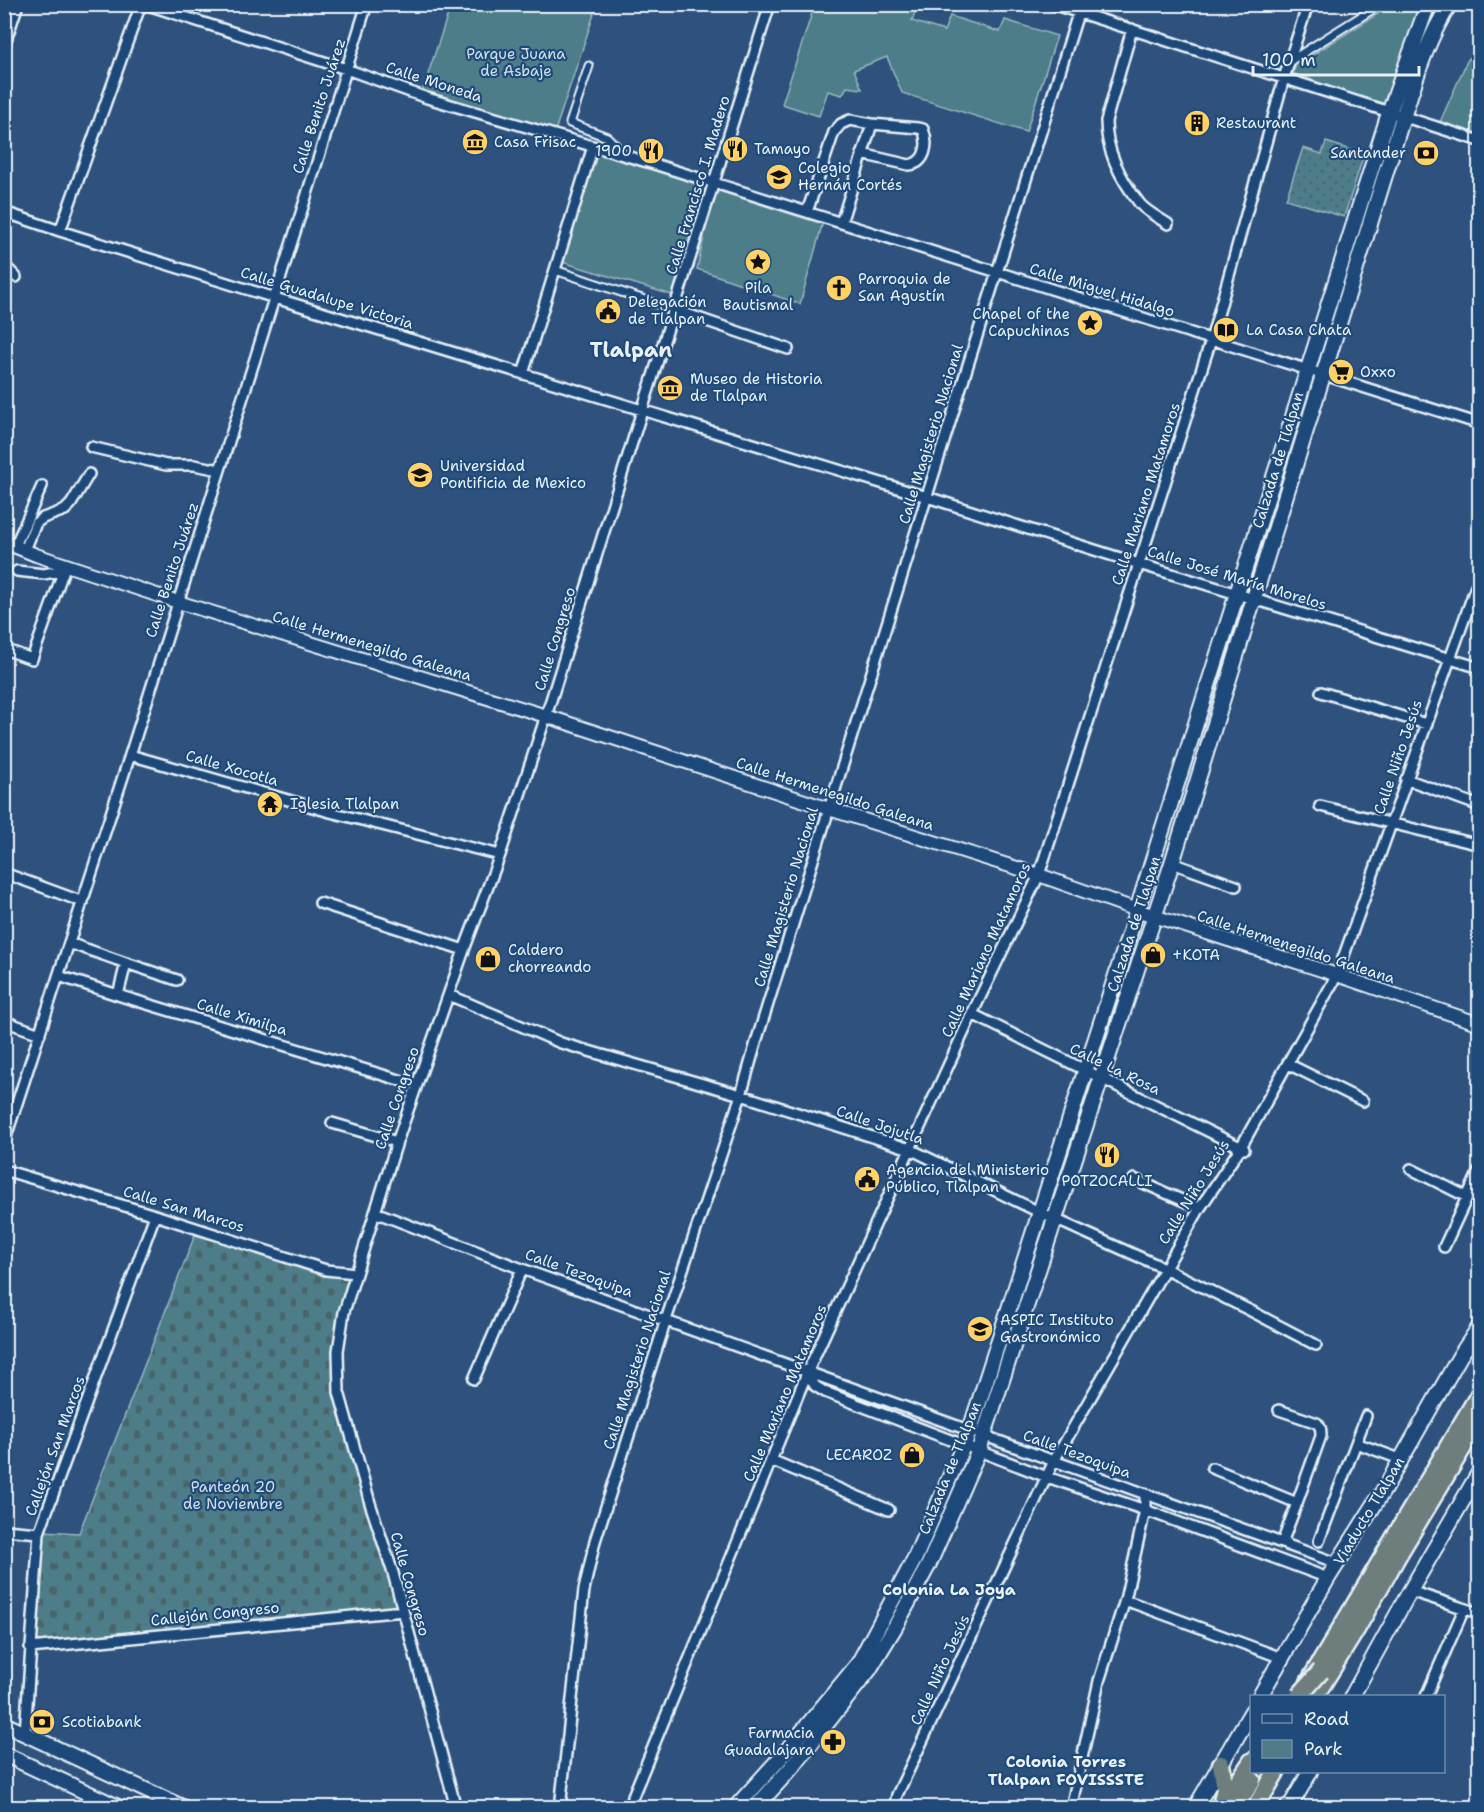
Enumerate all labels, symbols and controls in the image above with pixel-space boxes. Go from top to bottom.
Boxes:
street label: Calle Benito Juárez [288,36,350,176]
scale bar [1253,39,1420,77]
park label: Parque Juana de Asbaje [466,44,566,81]
text: 100 m [1262,48,1316,72]
street label: Calle Moneda [383,57,485,107]
street label: Calle Francisco I. Madero [661,93,735,277]
building icon: Restaurant [1182,108,1212,138]
place label: Restaurant [1216,113,1296,133]
museum icon: Casa Frisac [460,127,490,157]
place label: Casa Frisac [494,132,576,152]
restaurant icon: Tamayo [720,134,750,164]
restaurant icon: 1900 [636,136,666,166]
bank icon: Santander [1411,138,1441,168]
place label: Tamayo [754,139,810,159]
place label: 1900 [595,141,632,161]
place label: Santander [1330,143,1406,163]
place label: Colegio Hernán Cortés [798,158,903,195]
school or university icon: Colegio Hernán Cortés [764,162,794,192]
place icon: Pila Bautismal [743,247,773,277]
street label: Calle Miguel Hidalgo [1027,258,1177,322]
street label: Calle Guadalupe Victoria [238,262,417,334]
place label: Parroquia de San Agustín [858,269,951,306]
church icon: Parroquia de San Agustín [824,273,854,303]
place label: Pila Bautismal [723,278,794,315]
place label: Delegación de Tlalpan [628,292,707,329]
public building icon: Delegación de Tlalpan [593,296,623,326]
place label: Chapel of the Capuchinas [972,304,1070,341]
place icon: Chapel of the Capuchinas [1075,308,1105,338]
library icon: La Casa Chata [1211,315,1241,345]
place label: La Casa Chata [1246,320,1352,340]
district label: Tlalpan [590,336,672,364]
street label: Calle Magisterio Nacional [894,341,968,526]
supermarket icon: Oxxo [1326,357,1356,387]
place label: Oxxo [1360,362,1396,382]
place label: Museo de Historia de Tlalpan [690,369,823,406]
museum icon: Museo de Historia de Tlalpan [655,373,685,403]
street label: Calzada de Tlalpan [1248,389,1308,531]
street label: Calle Mariano Matamoros [1107,400,1185,588]
place label: Universidad Pontificia de Mexico [440,456,586,493]
school or university icon: Universidad Pontificia de Mexico [405,460,435,490]
street label: Calle Benito Juárez [141,500,203,640]
street label: Calle José María Morelos [1145,541,1329,615]
street label: Calle Congreso [530,585,580,693]
street label: Calle Hermenegildo Galeana [270,606,475,686]
street label: Calle Niño Jesús [1369,697,1427,817]
street label: Calle Xocotla [183,745,281,791]
street label: Calle Hermenegildo Galeana [733,752,937,836]
temple icon: Iglesia Tlalpan [255,789,285,819]
place label: Iglesia Tlalpan [290,794,399,814]
street label: Calle Magisterio Nacional [749,804,823,989]
street label: Calzada de Tlalpan [1103,854,1165,994]
street label: Calle Mariano Matamoros [937,859,1035,1041]
street label: Calle Hermenegildo Galeana [1194,905,1398,989]
place label: Caldero chorreando [508,940,591,977]
shop icon: +KOTA [1138,940,1168,970]
shop icon: Caldero chorreando [473,944,503,974]
place label: +KOTA [1172,945,1220,965]
street label: Calle Ximilpa [194,994,290,1040]
street label: Calle La Rosa [1066,1038,1164,1100]
street label: Calle Congreso [370,1044,424,1152]
street label: Calle Jojutla [834,1101,927,1150]
street label: Calle Niño Jesús [1154,1136,1234,1248]
restaurant icon: POTZOCALLI [1092,1140,1122,1170]
place label: Agencia del Ministerio Público, Tlalpan [886,1160,1049,1197]
public building icon: Agencia del Ministerio Público, Tlalpan [852,1164,882,1194]
place label: POTZOCALLI [1062,1171,1152,1191]
street label: Calle San Marcos [121,1181,247,1237]
street label: Calle Tezoquipa [522,1244,636,1302]
street label: Calle Magisterio Nacional [599,1267,676,1452]
street label: Calle Mariano Matamoros [739,1301,831,1485]
place label: ASPIC Instituto Gastronómico [1000,1310,1114,1347]
school or university icon: ASPIC Instituto Gastronómico [965,1314,995,1344]
street label: Callejón San Marcos [20,1373,90,1519]
street label: Calzada de Tlalpan [914,1399,986,1537]
street label: Calle Tezoquipa [1020,1425,1134,1483]
shop icon: LECAROZ [897,1440,927,1470]
place label: LECAROZ [826,1445,892,1465]
street label: Viaducto Tlalpan [1329,1453,1409,1569]
park label: Panteón 20 de Noviembre [183,1477,283,1514]
street label: Calle Congreso [386,1530,434,1638]
district label: Colonia La Joya [882,1579,1016,1600]
street label: Callejón Congreso [150,1597,280,1631]
street label: Calle Niño Jesús [906,1612,974,1728]
legend [1250,1695,1445,1773]
bank icon: Scotiabank [27,1707,57,1737]
text: Road [1304,1707,1349,1731]
place label: Scotiabank [62,1712,142,1732]
place label: Farmacia Guadalajara [724,1723,815,1760]
pharmacy icon: Farmacia Guadalajara [818,1727,848,1757]
text: Park [1304,1737,1343,1761]
district label: Colonia Torres Tlalpan FOVISSSTE [988,1751,1144,1790]

